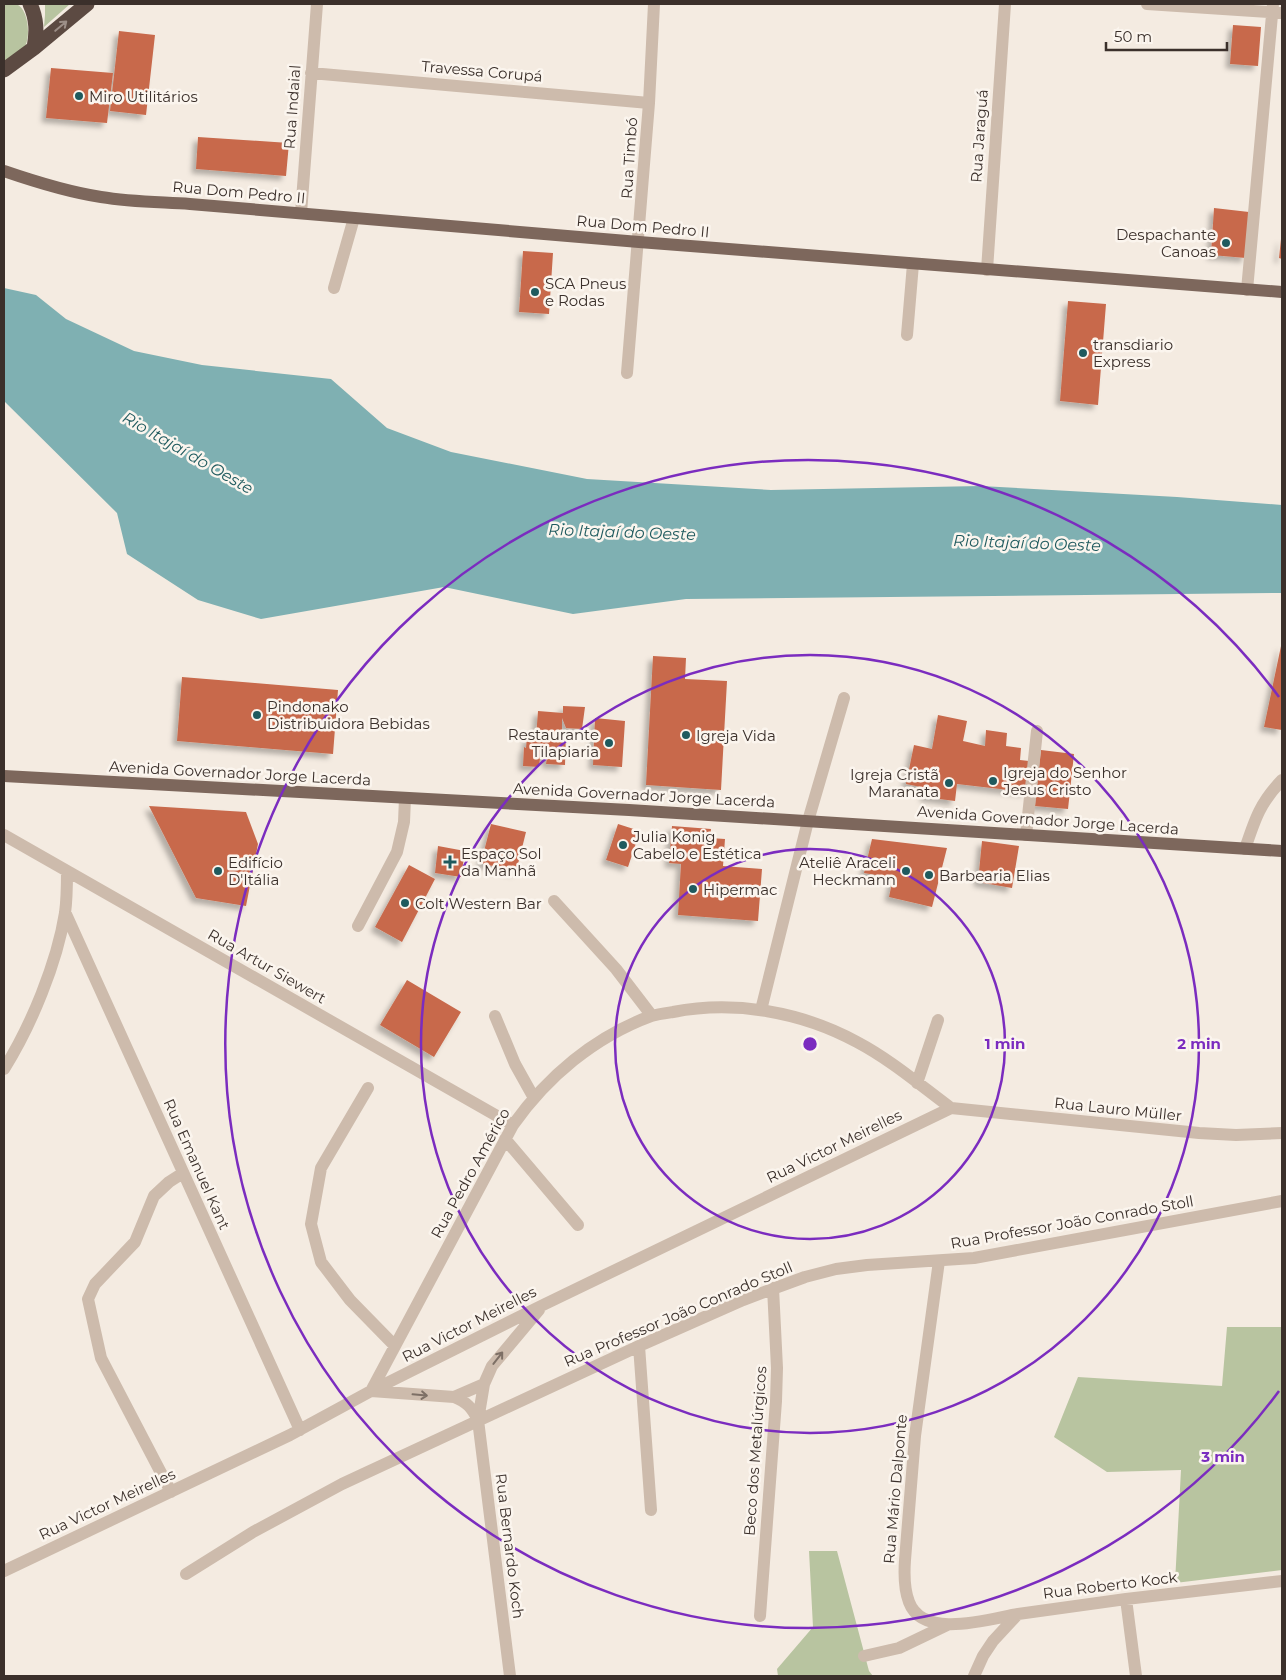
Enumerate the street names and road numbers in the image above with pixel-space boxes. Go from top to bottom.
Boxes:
street label: Travessa Corupá [421,56,543,86]
street label: Rua Indaial [280,64,304,150]
street label: Rua Jaraguá [966,89,992,183]
street label: Rua Timbó [617,117,641,199]
street label: Rua Dom Pedro II [172,177,306,207]
street label: Rua Dom Pedro II [576,211,710,241]
street label: Avenida Governador Jorge Lacerda [108,757,372,789]
street label: Avenida Governador Jorge Lacerda [512,779,776,811]
street label: Avenida Governador Jorge Lacerda [916,801,1180,839]
street label: Rua Artur Siewert [205,924,329,1008]
street label: Rua Lauro Müller [1053,1093,1183,1125]
street label: Rua Emanuel Kant [160,1096,234,1232]
street label: Rua Pedro Américo [426,1105,514,1241]
street label: Rua Victor Meirelles [763,1105,905,1187]
street label: Rua Professor João Conrado Stoll [949,1191,1195,1253]
street label: Rua Professor João Conrado Stoll [561,1257,795,1371]
street label: Rua Victor Meirelles [399,1282,539,1366]
street label: Beco dos Metalúrgicos [740,1365,770,1537]
street label: Rua Mário Dalponte [879,1413,911,1565]
street label: Rua Victor Meirelles [36,1464,178,1544]
street label: Rua Bernardo Koch [492,1472,528,1620]
street label: Rua Roberto Kock [1042,1567,1178,1603]

